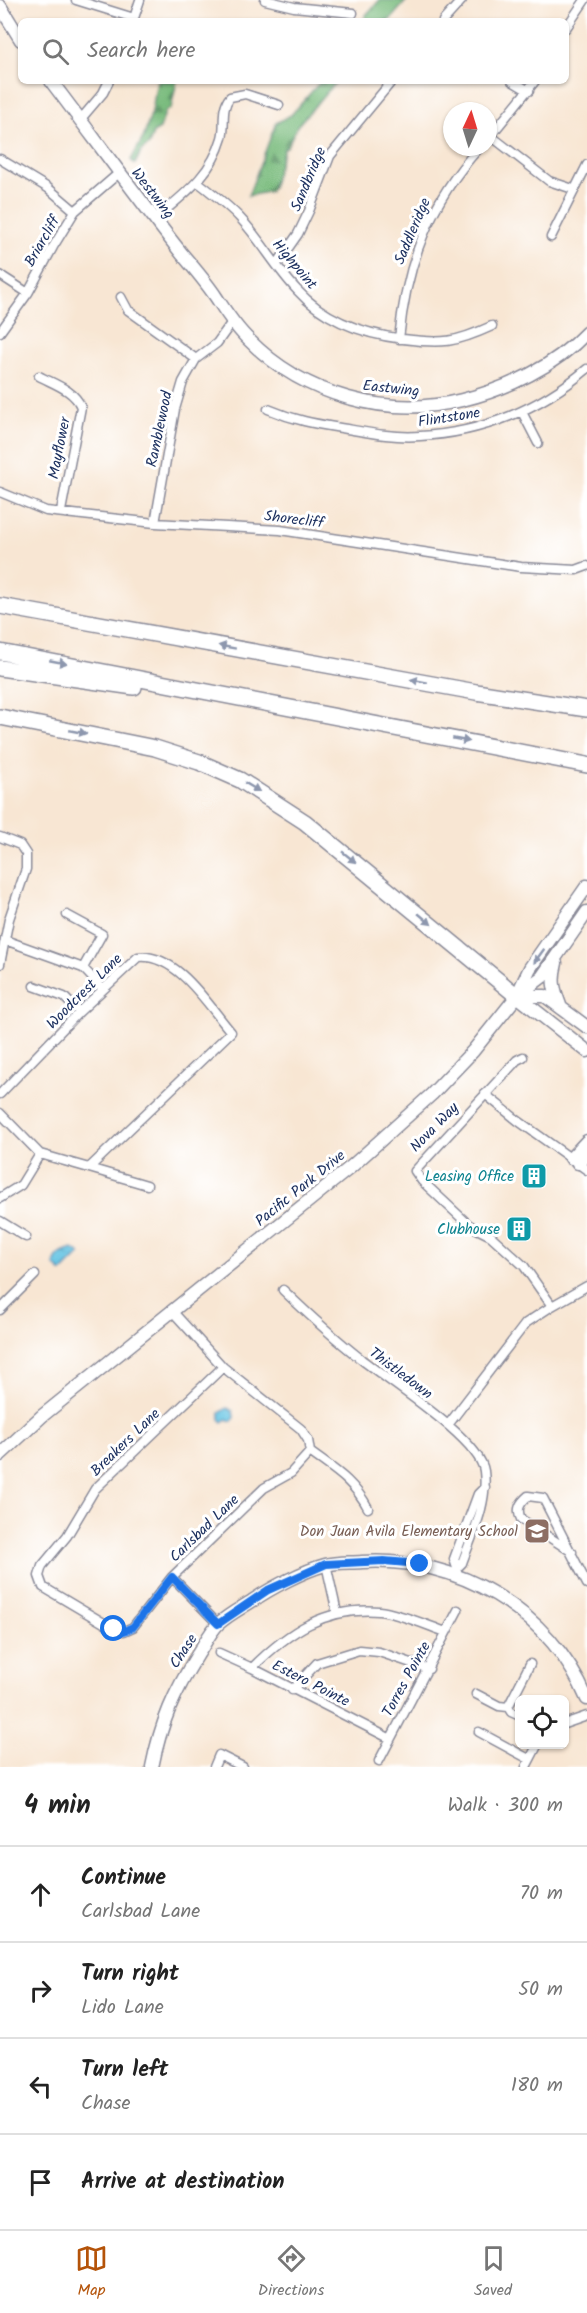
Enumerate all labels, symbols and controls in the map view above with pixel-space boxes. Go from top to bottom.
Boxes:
search box [18,18,569,84]
text: Search here [87,34,195,69]
icon: search [39,35,72,68]
north arrow [443,102,497,156]
street label: Sandbridge [285,143,333,215]
street label: Westwing [124,163,180,224]
street label: Saddleridge [388,194,438,268]
street label: Briarcliff [19,210,68,271]
street label: Highpoint [266,234,323,296]
street label: Eastwing [361,374,420,404]
street label: Ramblewood [140,388,180,469]
street label: Flintstone [416,401,482,435]
street label: Mayflower [42,414,78,481]
street label: Shorecliff [263,504,326,536]
one-way arrow [217,642,236,651]
one-way arrow [48,658,67,667]
one-way arrow [409,676,428,685]
one-way arrow [69,728,88,737]
one-way arrow [452,736,471,745]
one-way arrow [244,782,260,793]
one-way arrow [341,850,356,863]
one-way arrow [417,913,433,926]
one-way arrow [533,947,545,963]
street label: Woodcrest Lane [41,948,128,1035]
street label: Nova Way [405,1096,466,1158]
street label: Pacific Park Drive [250,1145,351,1233]
building icon: Leasing Office [519,1161,549,1191]
place label: Leasing Office [425,1165,514,1189]
building icon: Clubhouse [504,1214,534,1244]
place label: Clubhouse [437,1218,500,1242]
street label: Thistledown [363,1342,437,1406]
street label: Breakers Lane [85,1403,166,1482]
street label: Carlsbad Lane [164,1489,245,1568]
school or university icon: Don Juan Avila Elementary School [522,1516,552,1546]
place label: Don Juan Avila Elementary School [300,1520,518,1544]
route end [406,1550,432,1576]
route start [100,1615,126,1641]
street label: Chase [164,1629,204,1674]
street label: Torres Pointe [376,1637,438,1722]
street label: Estero Pointe [267,1654,354,1714]
map controls [515,1695,569,1749]
button: locate [515,1695,569,1749]
text: 4 min [24,1785,91,1827]
text: Walk · 300 m [448,1790,563,1822]
text: Continue [81,1861,166,1896]
icon: ahead [24,1878,57,1911]
text: 70 m [520,1878,563,1910]
text: Carlsbad Lane [81,1896,200,1928]
text: Turn right [81,1957,179,1992]
icon: right [24,1974,57,2007]
text: 50 m [518,1974,563,2006]
text: Lido Lane [81,1992,164,2024]
text: Turn left [81,2053,168,2088]
icon: left [24,2070,57,2103]
text: 180 m [511,2070,563,2102]
text: Chase [81,2088,131,2120]
text: Arrive at destination [81,2165,284,2200]
icon: arrive [24,2166,57,2199]
tab: Map [75,2242,108,2303]
tab: Directions [258,2242,324,2303]
tab: Saved [474,2242,512,2303]

